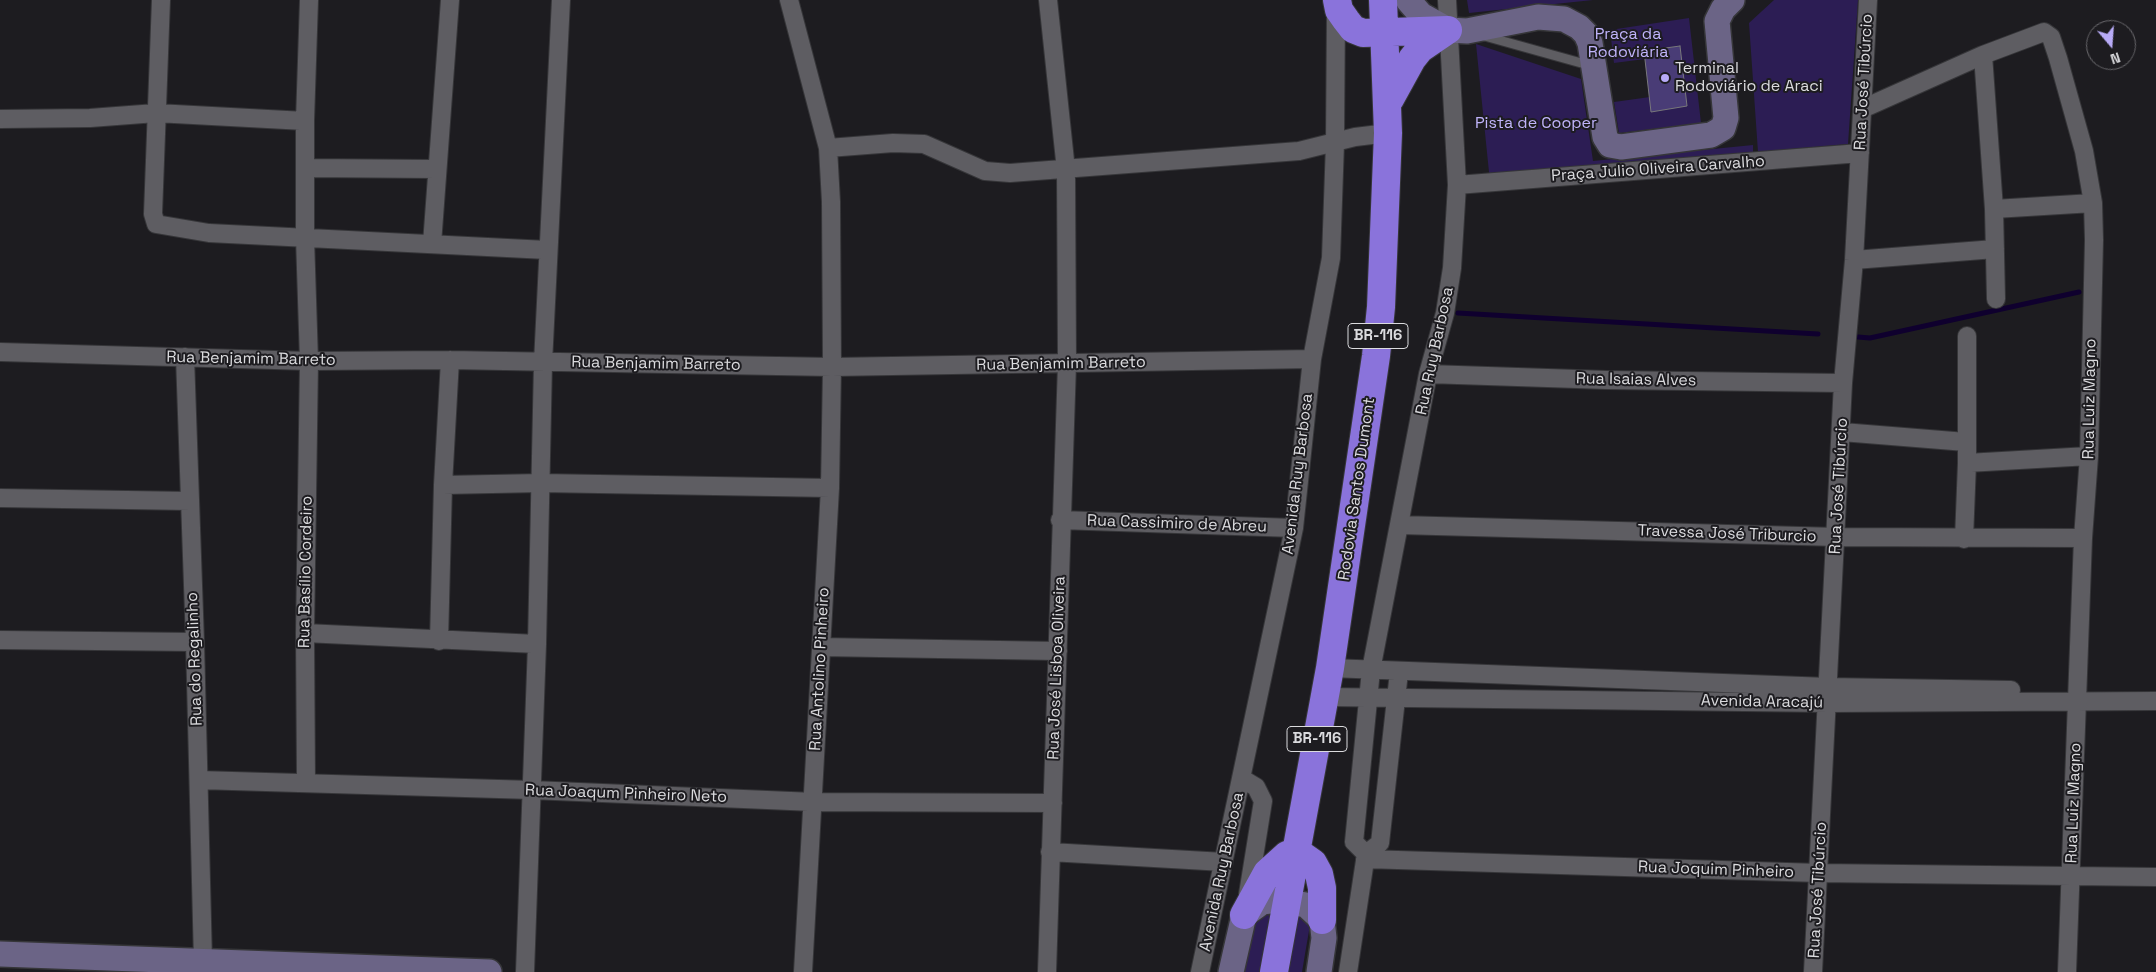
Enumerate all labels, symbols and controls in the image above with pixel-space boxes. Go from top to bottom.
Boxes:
street label: Rua José Tibúrcio [1851,13,1877,151]
north arrow [2086,20,2136,70]
park label: Praça da Rodoviária [1588,25,1668,63]
text: N [2108,48,2123,68]
place label: Terminal Rodoviário de Araci [1675,59,1823,97]
marker: Terminal Rodoviário de Araci [1659,72,1671,84]
park label: Pista de Cooper [1475,114,1597,134]
street label: Praça Julio Oliveira Carvalho [1551,152,1765,186]
street label: Rua Ruy Barbosa [1412,285,1458,417]
road number: BR-116 [1348,324,1408,348]
street label: Rua Luiz Magno [2079,338,2101,460]
street label: Rua Benjamim Barreto [166,348,336,370]
street label: Rua Benjamim Barreto [571,353,741,375]
street label: Rua Benjamim Barreto [976,353,1146,375]
street label: Rua Isaias Alves [1576,369,1696,391]
street label: Avenida Ruy Barbosa [1279,392,1317,556]
street label: Rodovia Santos Dumont [1335,396,1379,582]
street label: Rua José Tibúrcio [1826,417,1852,555]
street label: Rua Basílio Cordeiro [295,496,317,648]
street label: Rua Cassimiro de Abreu [1087,511,1267,537]
street label: Travessa José Triburcio [1637,521,1817,547]
street label: Rua José Lisboa Oliveira [1044,576,1070,760]
street label: Rua Antolino Pinheiro [806,587,834,751]
street label: Rua do Regalinho [183,592,207,726]
street label: Avenida Aracajú [1701,691,1823,713]
road number: BR-116 [1287,726,1347,752]
street label: Rua Luiz Magno [2062,742,2086,864]
street label: Rua Joaqum Pinheiro Neto [525,781,727,807]
street label: Avenida Ruy Barbosa [1196,791,1248,953]
street label: Rua José Tibúrcio [1805,821,1831,959]
street label: Rua Joquim Pinheiro [1638,858,1794,882]

